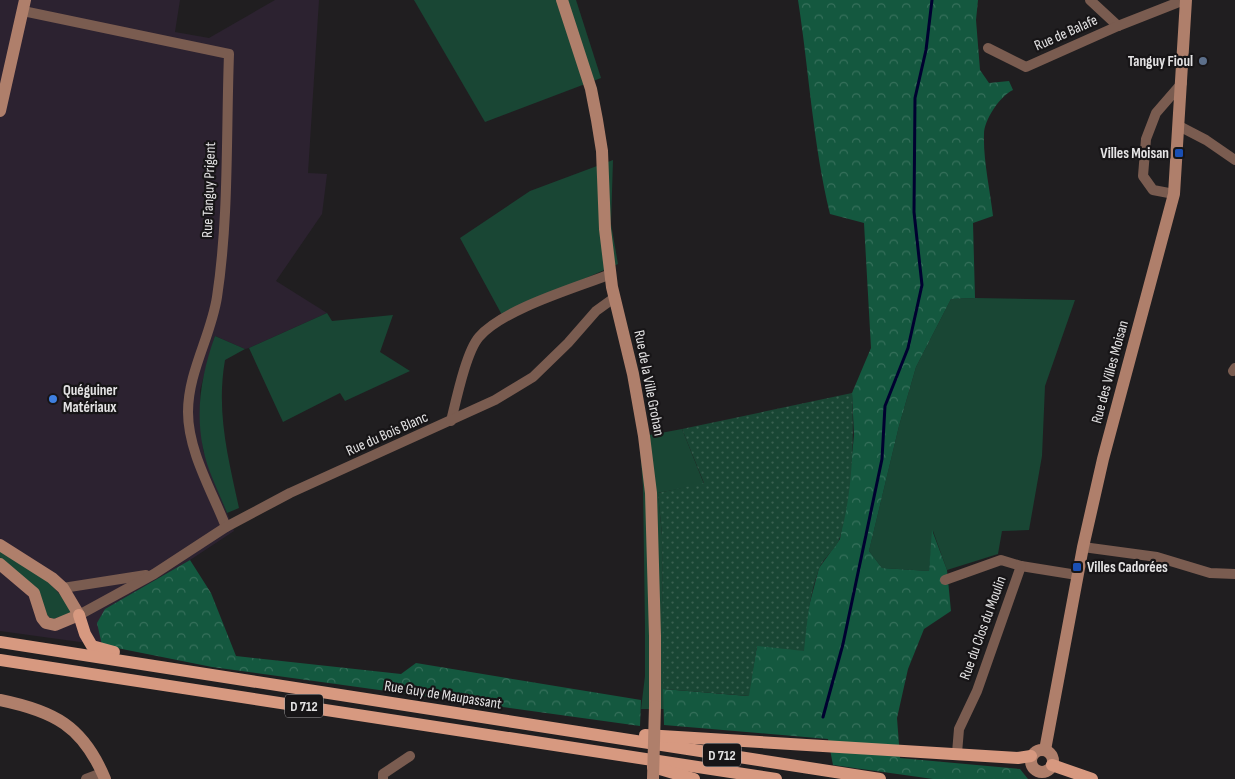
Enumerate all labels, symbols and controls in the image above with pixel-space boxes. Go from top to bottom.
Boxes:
street label: Rue de Balafe [1031,11,1101,55]
place label: Tanguy Fioul [1128,52,1193,71]
marker: Tanguy Fioul [1197,55,1209,67]
street label: Rue Tanguy Prigent [198,141,220,238]
place label: Villes Moisan [1100,144,1169,163]
marker: Villes Moisan [1173,147,1185,159]
street label: Rue des Villes Moisan [1087,318,1133,426]
street label: Rue de la Ville Grohan [629,329,669,437]
place label: Quéguiner Matériaux [63,381,118,417]
marker: Quéguiner Matériaux [47,393,59,405]
street label: Rue du Bois Blanc [343,407,431,461]
place label: Villes Cadorées [1087,558,1168,577]
marker: Villes Cadorées [1071,561,1083,573]
street label: Rue du Clos du Moulin [955,573,1011,683]
street label: Rue Guy de Maupassant [383,676,503,714]
road number: D 712 [285,694,323,718]
road number: D 712 [703,744,741,766]

